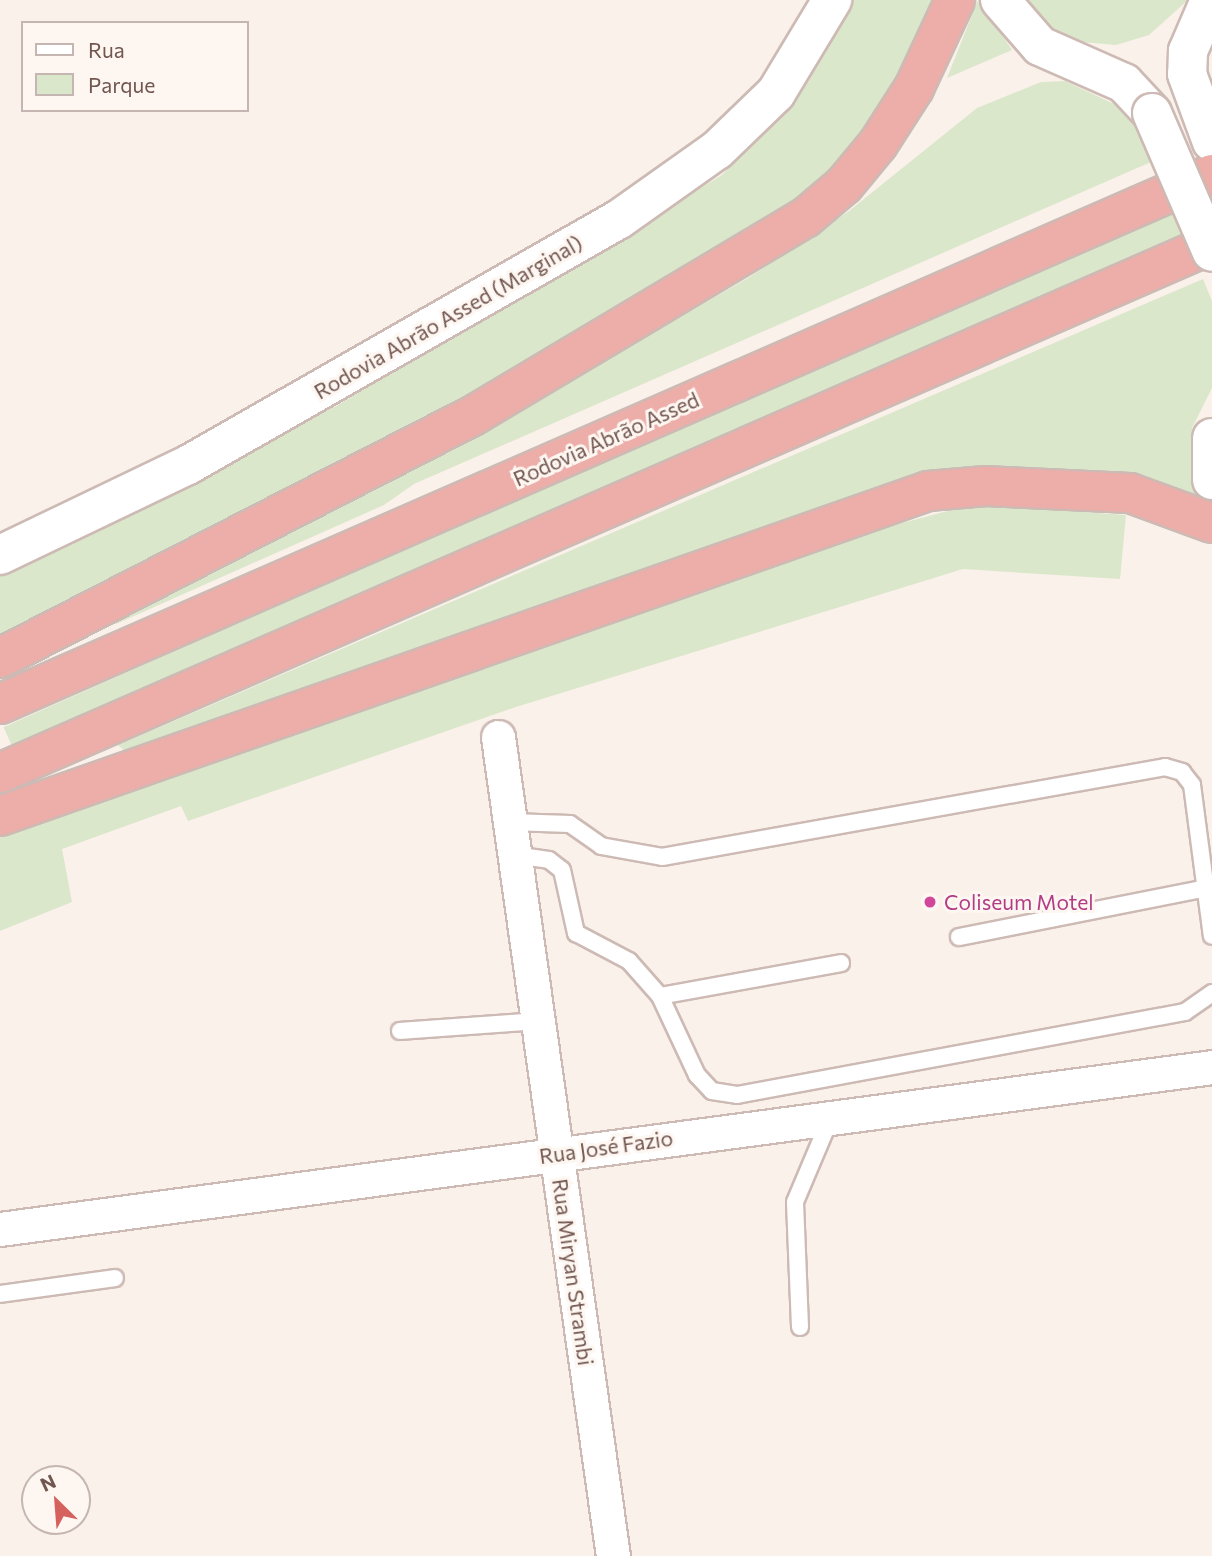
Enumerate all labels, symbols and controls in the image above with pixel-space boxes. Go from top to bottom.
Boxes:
legend [21,21,248,112]
text: Rua [88,37,125,62]
text: Parque [88,72,155,97]
street label: Rodovia Abrão Assed (Marginal) [309,230,587,404]
street label: Rodovia Abrão Assed [509,387,703,491]
place label: Coliseum Motel [944,889,1094,915]
marker: Coliseum Motel [922,894,938,910]
street label: Rua José Fazio [538,1125,674,1169]
street label: Rua Miryan Strambi [547,1177,599,1367]
north arrow [21,1465,91,1535]
text: N [36,1469,59,1496]

